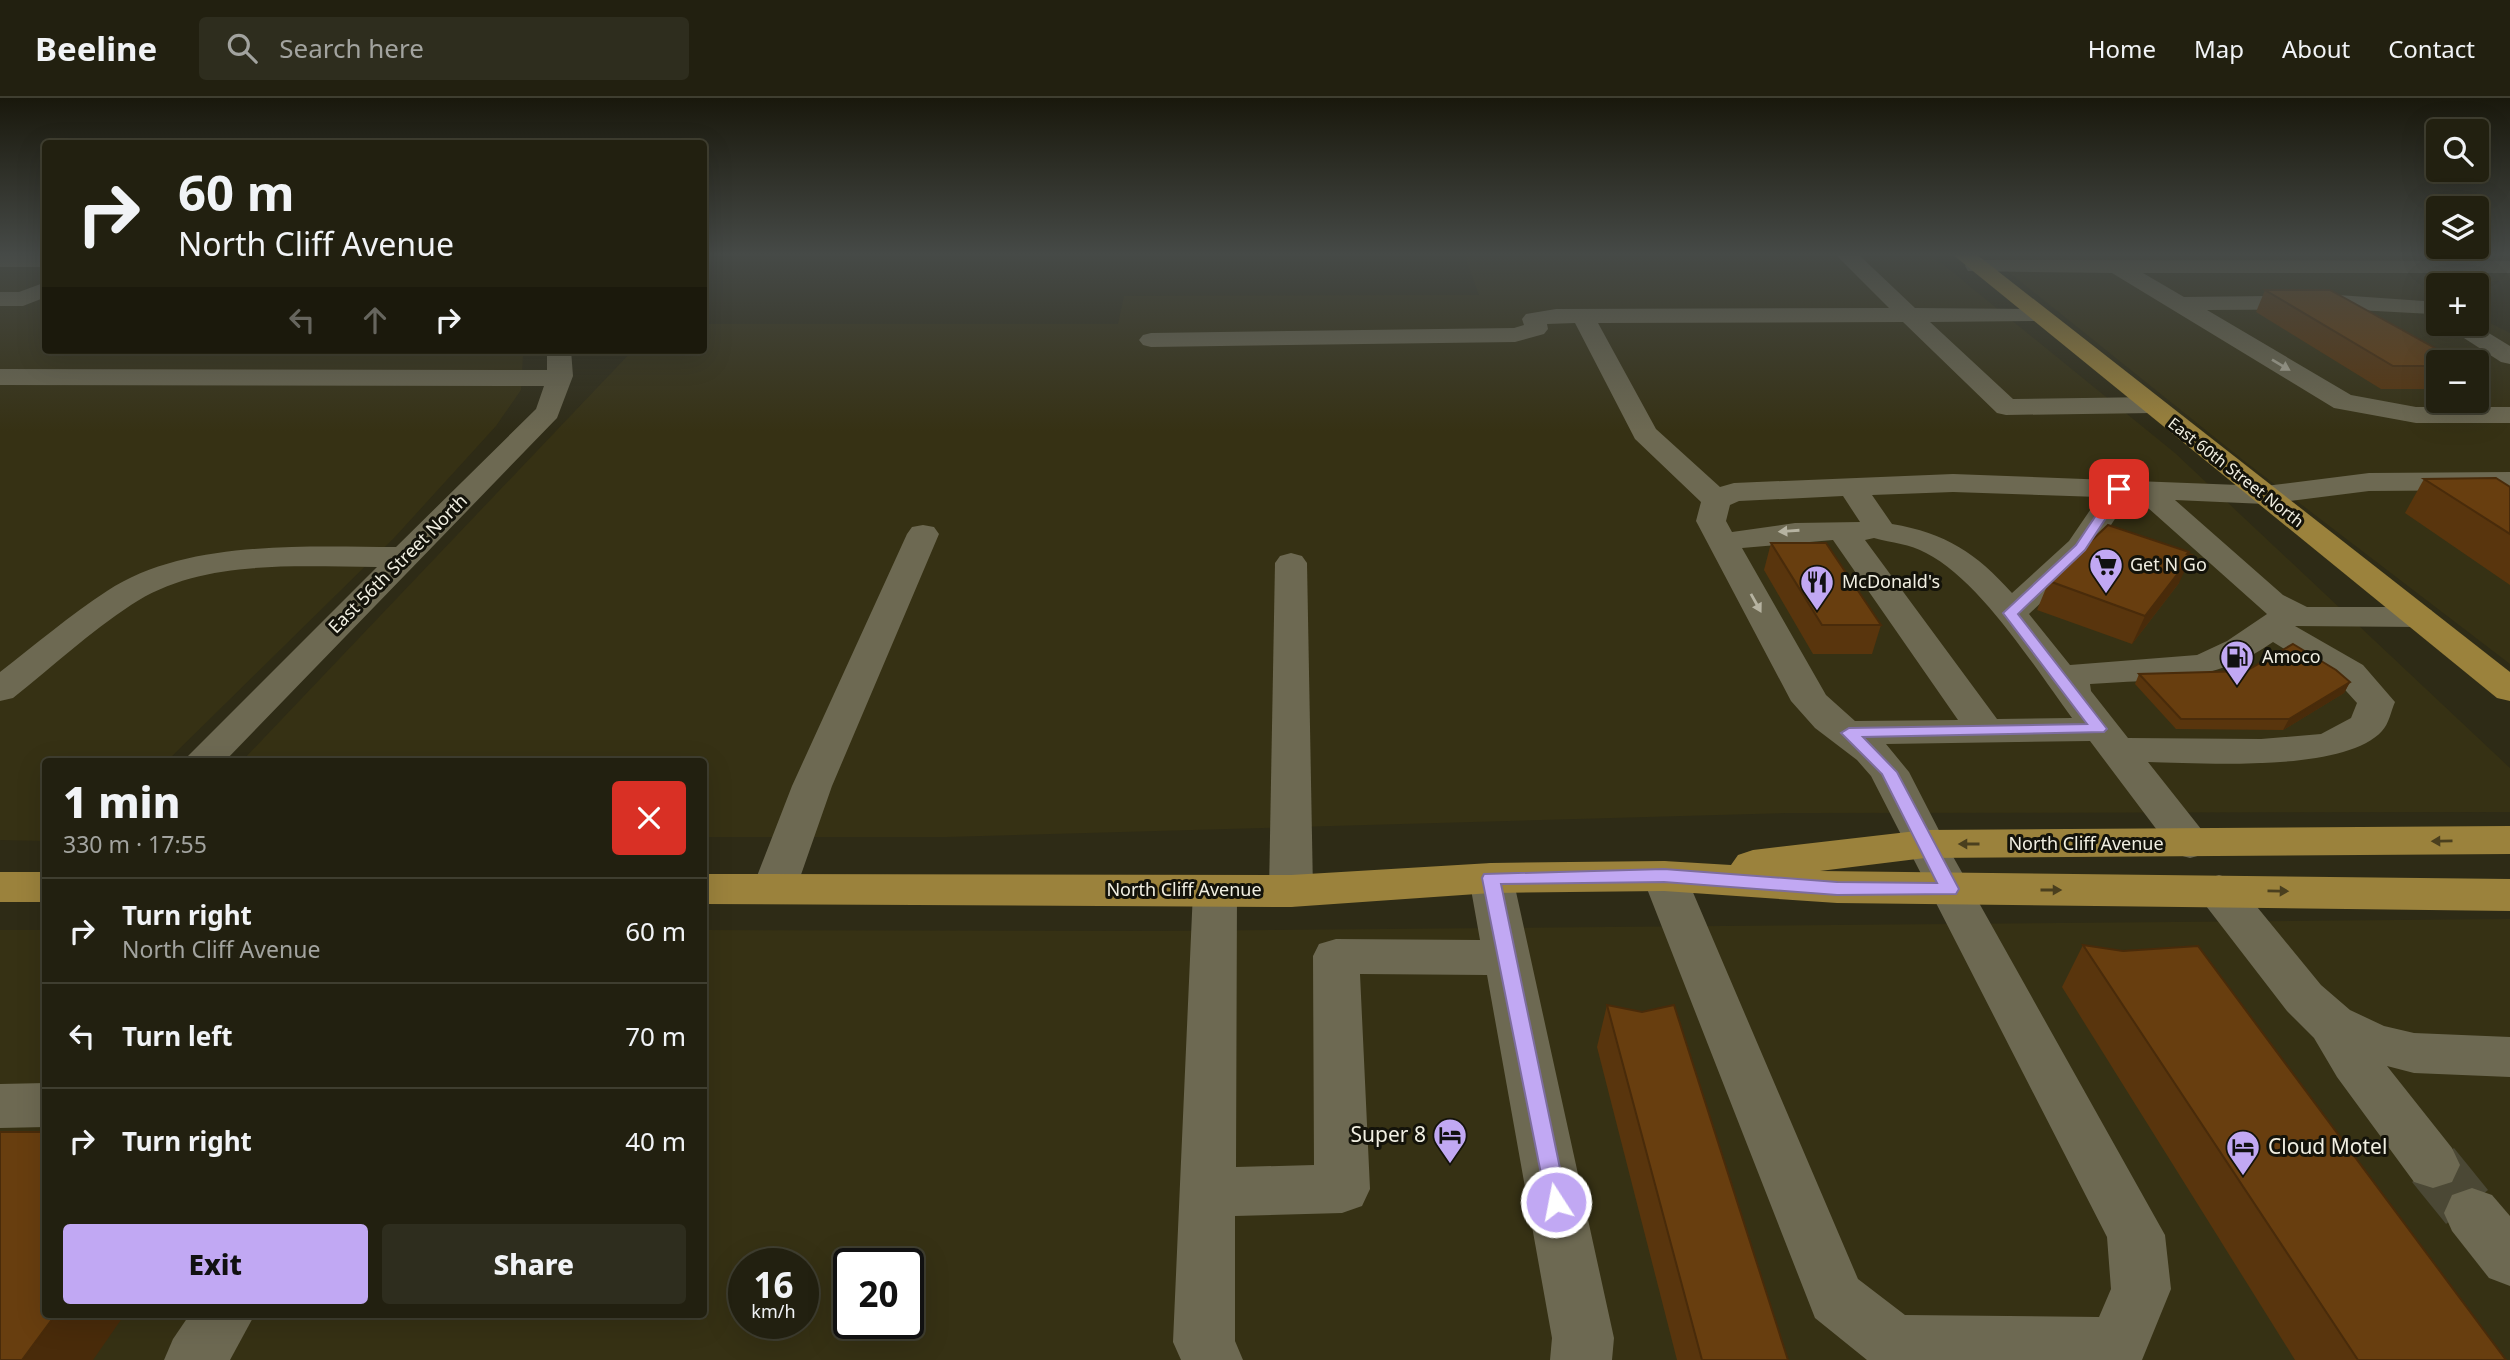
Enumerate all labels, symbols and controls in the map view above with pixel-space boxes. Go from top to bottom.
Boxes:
search box [199,17,689,80]
text: Beeline [35,26,157,71]
icon: search [223,29,261,67]
text: Search here [279,30,424,66]
text: Home [2088,32,2156,65]
text: Map [2194,32,2244,65]
text: About [2282,32,2350,65]
text: Contact [2388,32,2475,65]
map controls [2426,119,2489,413]
button: search [2426,119,2489,182]
text: 60 m [178,159,295,225]
icon: right [63,168,154,259]
button: layers [2426,196,2489,259]
text: North Cliff Avenue [178,222,454,265]
button: + [2426,273,2489,336]
icon: left [283,301,321,339]
icon: ahead [356,301,394,339]
icon: right [429,301,467,339]
button: − [2426,350,2489,413]
one-way arrow [2272,359,2291,372]
street label: East 60th Street North [2164,412,2308,532]
pin [2089,459,2149,519]
icon: arrive [2100,470,2138,508]
street label: East 56th Street North [323,489,472,638]
one-way arrow [1778,526,1800,537]
supermarket icon: Get N Go [2087,546,2125,595]
place label: Get N Go [2130,552,2207,576]
restaurant icon: McDonald's [1798,563,1836,612]
place label: McDonald's [1842,569,1940,593]
one-way arrow [1750,593,1762,612]
fuel station icon: Amoco [2218,638,2256,687]
place label: Amoco [2262,644,2321,668]
text: 1 min [63,773,180,830]
button: close [612,781,686,855]
text: 330 m · 17:55 [63,828,207,860]
street label: North Cliff Avenue [2008,831,2164,855]
one-way arrow [2431,835,2453,847]
one-way arrow [1958,838,1980,850]
street label: North Cliff Avenue [1106,877,1262,901]
one-way arrow [2040,884,2062,896]
one-way arrow [2267,886,2289,897]
text: Turn right [122,897,252,933]
icon: right [63,912,101,950]
text: 60 m [625,913,686,949]
text: North Cliff Avenue [122,933,320,965]
icon: left [63,1017,101,1055]
text: Turn left [122,1018,233,1054]
text: 70 m [625,1018,686,1054]
hotel icon: Super 8 [1431,1116,1469,1165]
place label: Super 8 [1351,1120,1426,1148]
icon: right [63,1122,101,1160]
text: Turn right [122,1123,252,1159]
text: 40 m [625,1123,686,1159]
hotel icon: Cloud Motel [2224,1128,2262,1177]
place label: Cloud Motel [2268,1132,2387,1160]
position arrow [1519,1165,1593,1239]
button: Exit [63,1224,368,1304]
button: Share [382,1224,686,1304]
speed limit sign: 20 [833,1248,924,1339]
text: 16 [753,1261,794,1308]
text: km/h [751,1299,796,1323]

